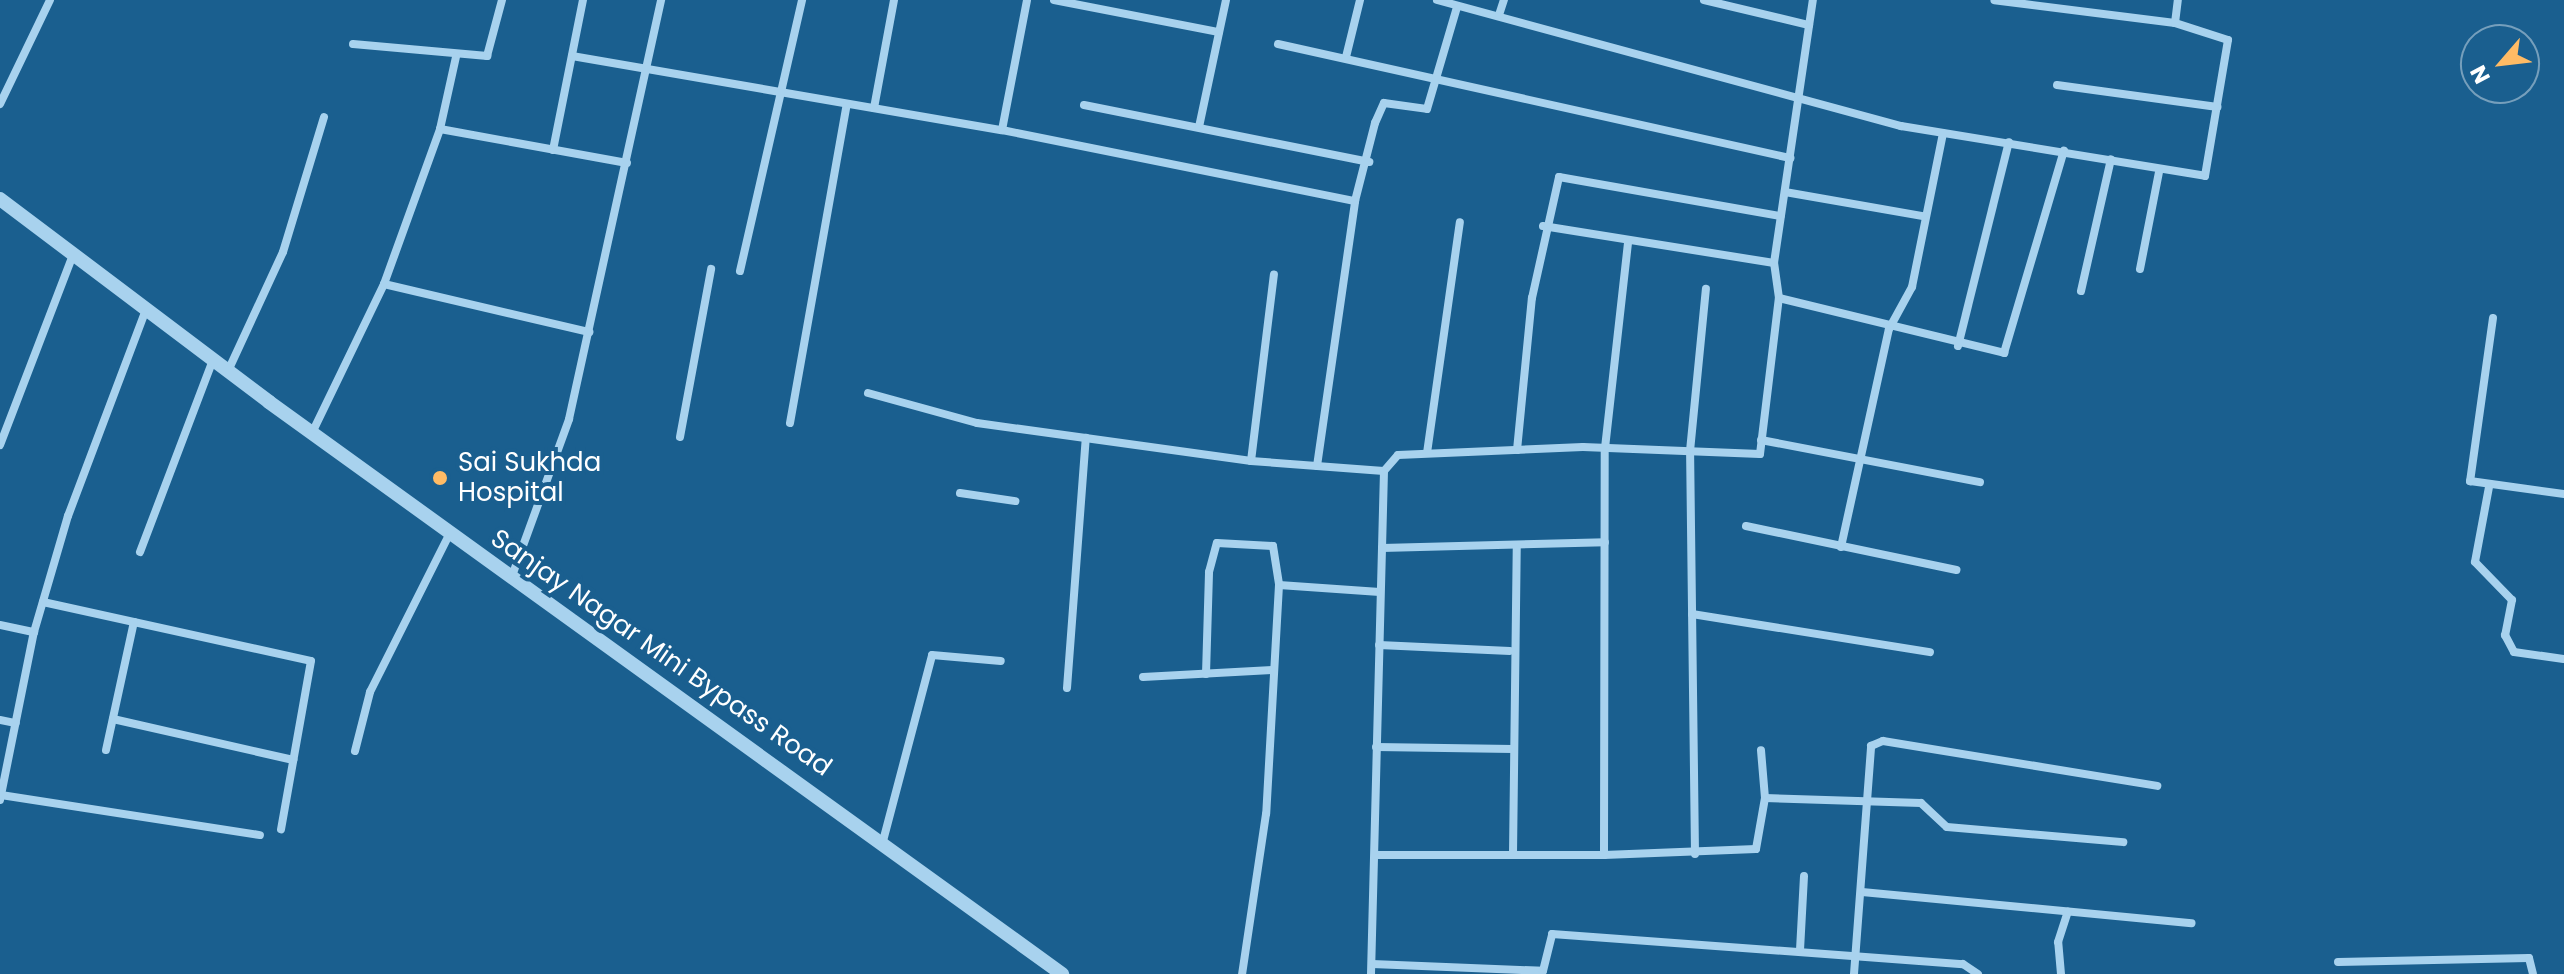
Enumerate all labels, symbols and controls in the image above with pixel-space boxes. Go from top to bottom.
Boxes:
north arrow [2460,24,2540,104]
text: N [2463,60,2498,89]
place label: Sai Sukhda Hospital [458,447,601,508]
marker: Sai Sukhda Hospital [429,467,451,489]
street label: Sanjay Nagar Mini Bypass Road [485,523,837,783]

